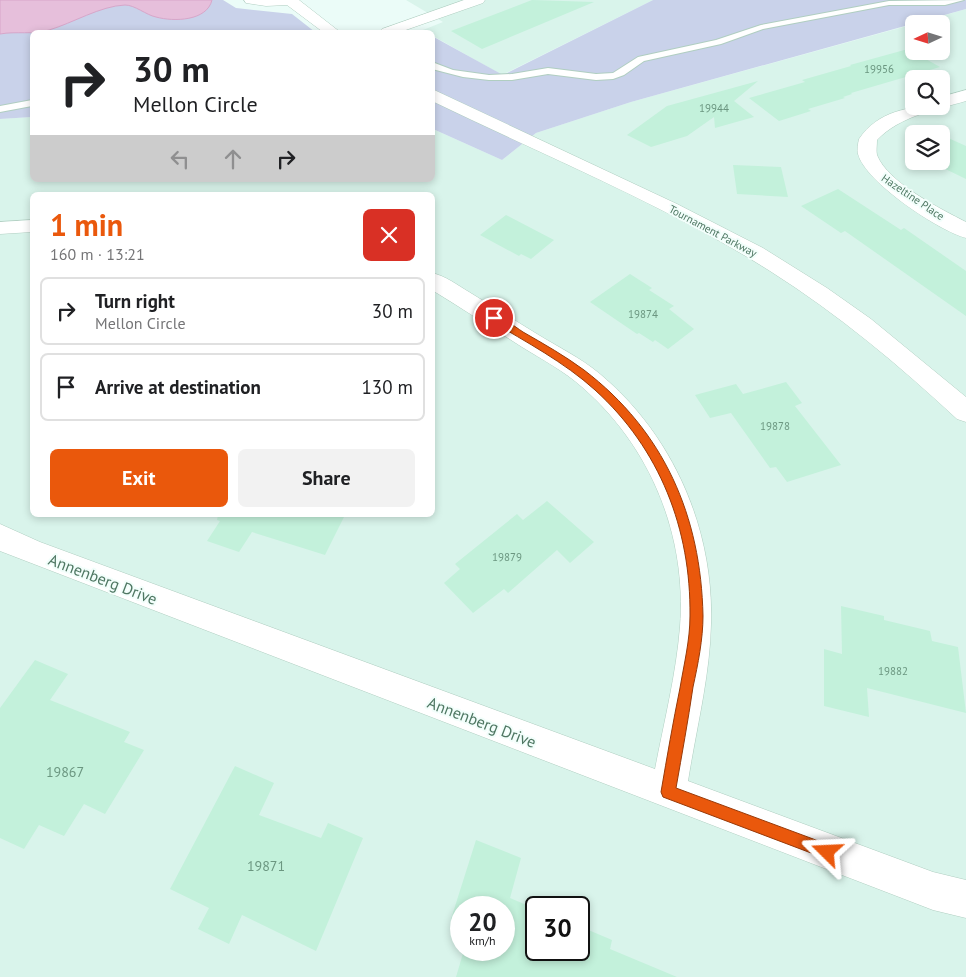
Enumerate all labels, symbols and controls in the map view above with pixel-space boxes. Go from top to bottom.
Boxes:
north arrow [905,15,950,60]
map controls [905,15,950,170]
text: 30 m [133,46,210,92]
icon: right [50,50,115,115]
house number: 19956 [864,62,894,76]
button: search [905,70,950,115]
text: Mellon Circle [133,90,258,118]
house number: 19944 [699,101,729,115]
button: layers [905,125,950,170]
icon: left [166,145,194,173]
icon: ahead [219,145,247,173]
icon: right [272,145,300,173]
street label: Hazeltine Place [879,171,947,223]
street label: Tournament Parkway [667,202,760,261]
text: 1 min [50,205,123,244]
button: close [363,209,415,261]
text: 160 m · 13:21 [50,244,145,264]
text: Turn right [95,289,175,313]
icon: right [52,297,80,325]
pin [473,297,515,339]
text: 30 m [372,299,413,323]
icon: arrive [480,304,508,332]
house number: 19874 [628,307,658,321]
text: Mellon Circle [95,313,186,333]
icon: arrive [52,373,80,401]
text: Arrive at destination [95,375,261,399]
text: 130 m [361,375,413,399]
house number: 19878 [760,419,790,433]
button: Exit [50,449,228,507]
button: Share [238,449,415,507]
street label: Annenberg Drive [46,549,160,609]
house number: 19879 [492,550,522,564]
house number: 19882 [878,664,908,678]
street label: Annenberg Drive [425,692,539,752]
house number: 19867 [46,763,84,781]
position arrow [800,825,852,877]
house number: 19871 [247,857,285,875]
speed limit sign: 30 [525,896,590,961]
text: 20 [468,906,497,938]
text: km/h [469,933,496,948]

